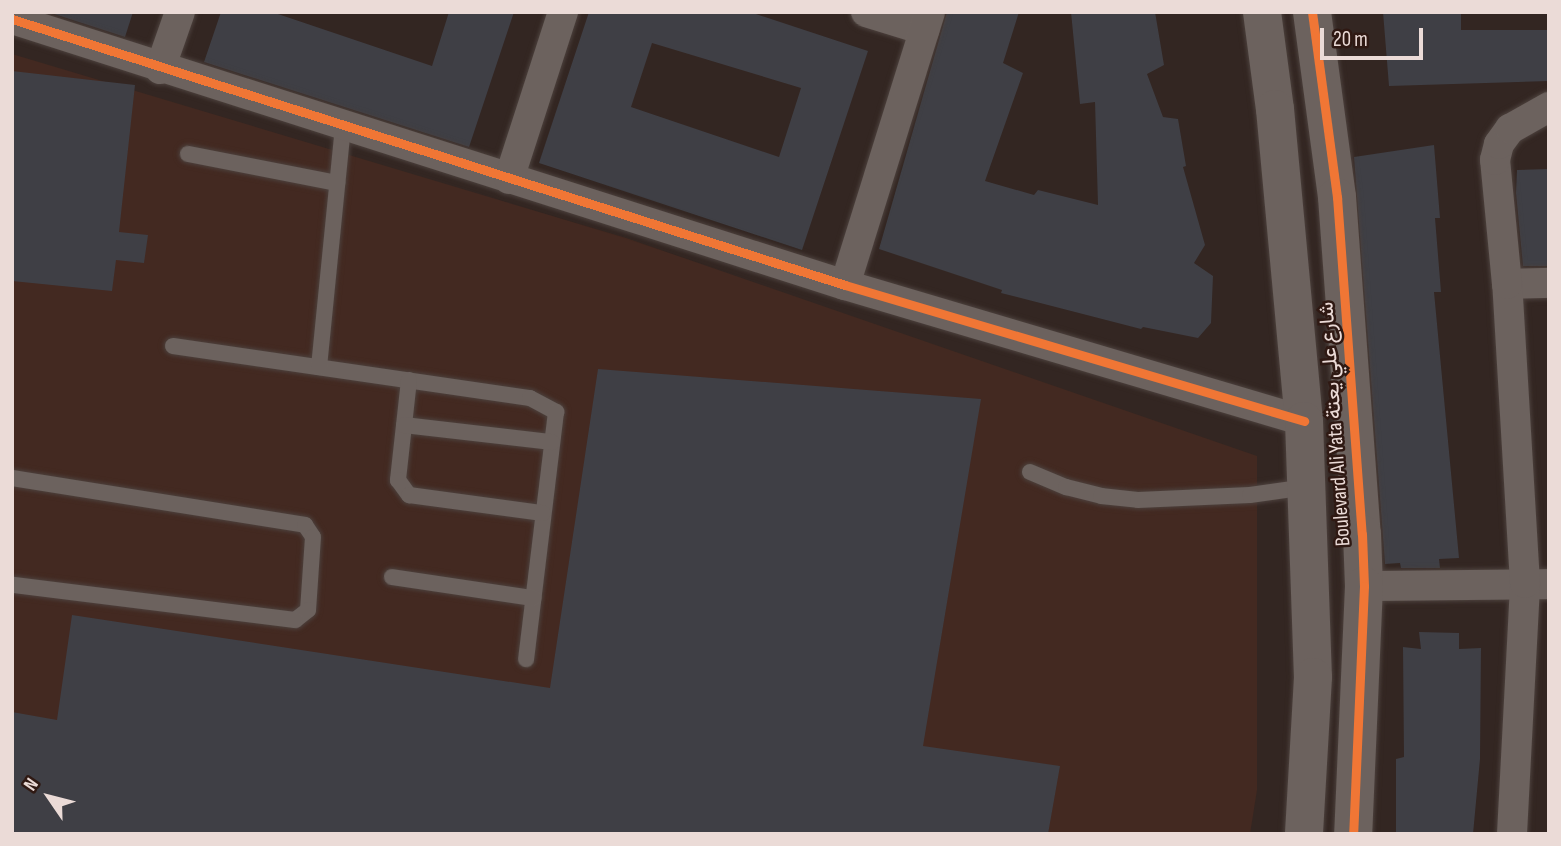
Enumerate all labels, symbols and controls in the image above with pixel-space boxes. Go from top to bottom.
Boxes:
scale bar [1323,14,1426,58]
text: 20 m [1333,27,1368,52]
street label: Boulevard Ali Yata شارع علي يعتة [1314,301,1356,547]
north arrow [14,762,84,832]
text: N [19,774,44,795]

